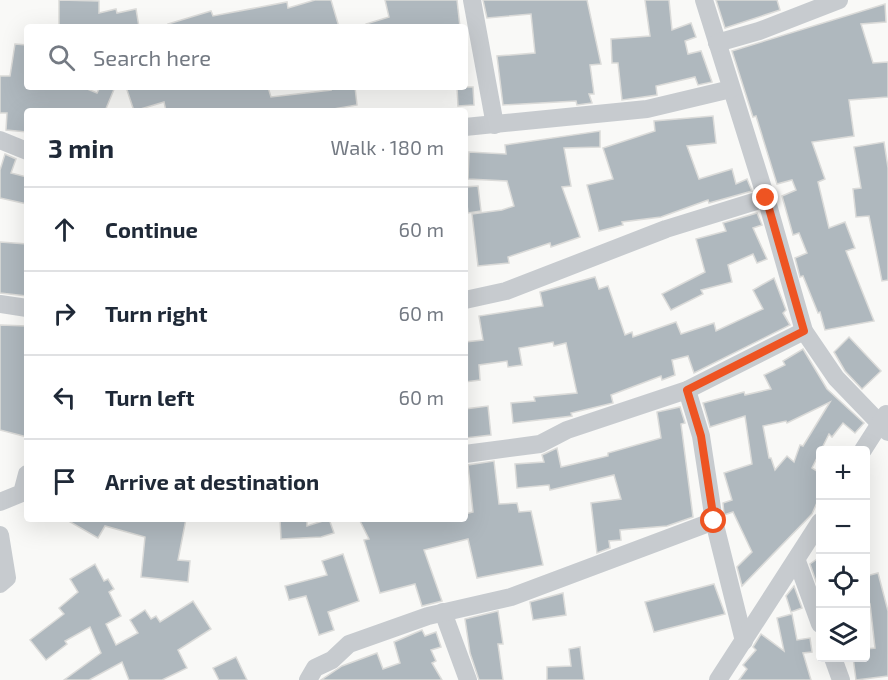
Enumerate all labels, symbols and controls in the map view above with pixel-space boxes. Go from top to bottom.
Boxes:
search box [24,24,468,90]
icon: search [45,41,78,74]
text: Search here [93,44,211,70]
text: 3 min [48,132,114,163]
text: Walk · 180 m [331,135,444,159]
route end [752,184,778,210]
icon: ahead [48,213,81,246]
text: Continue [105,216,198,242]
text: 60 m [399,217,444,241]
icon: right [48,297,81,330]
text: Turn right [105,300,207,326]
text: 60 m [399,301,444,325]
icon: left [48,381,81,414]
text: Turn left [105,384,194,410]
text: 60 m [399,385,444,409]
map controls [816,446,870,662]
button: + [816,446,870,500]
icon: arrive [48,465,81,498]
text: Arrive at destination [105,468,319,494]
button: − [816,500,870,554]
route start [700,507,726,533]
button: locate [816,554,870,608]
button: layers [816,608,870,662]

